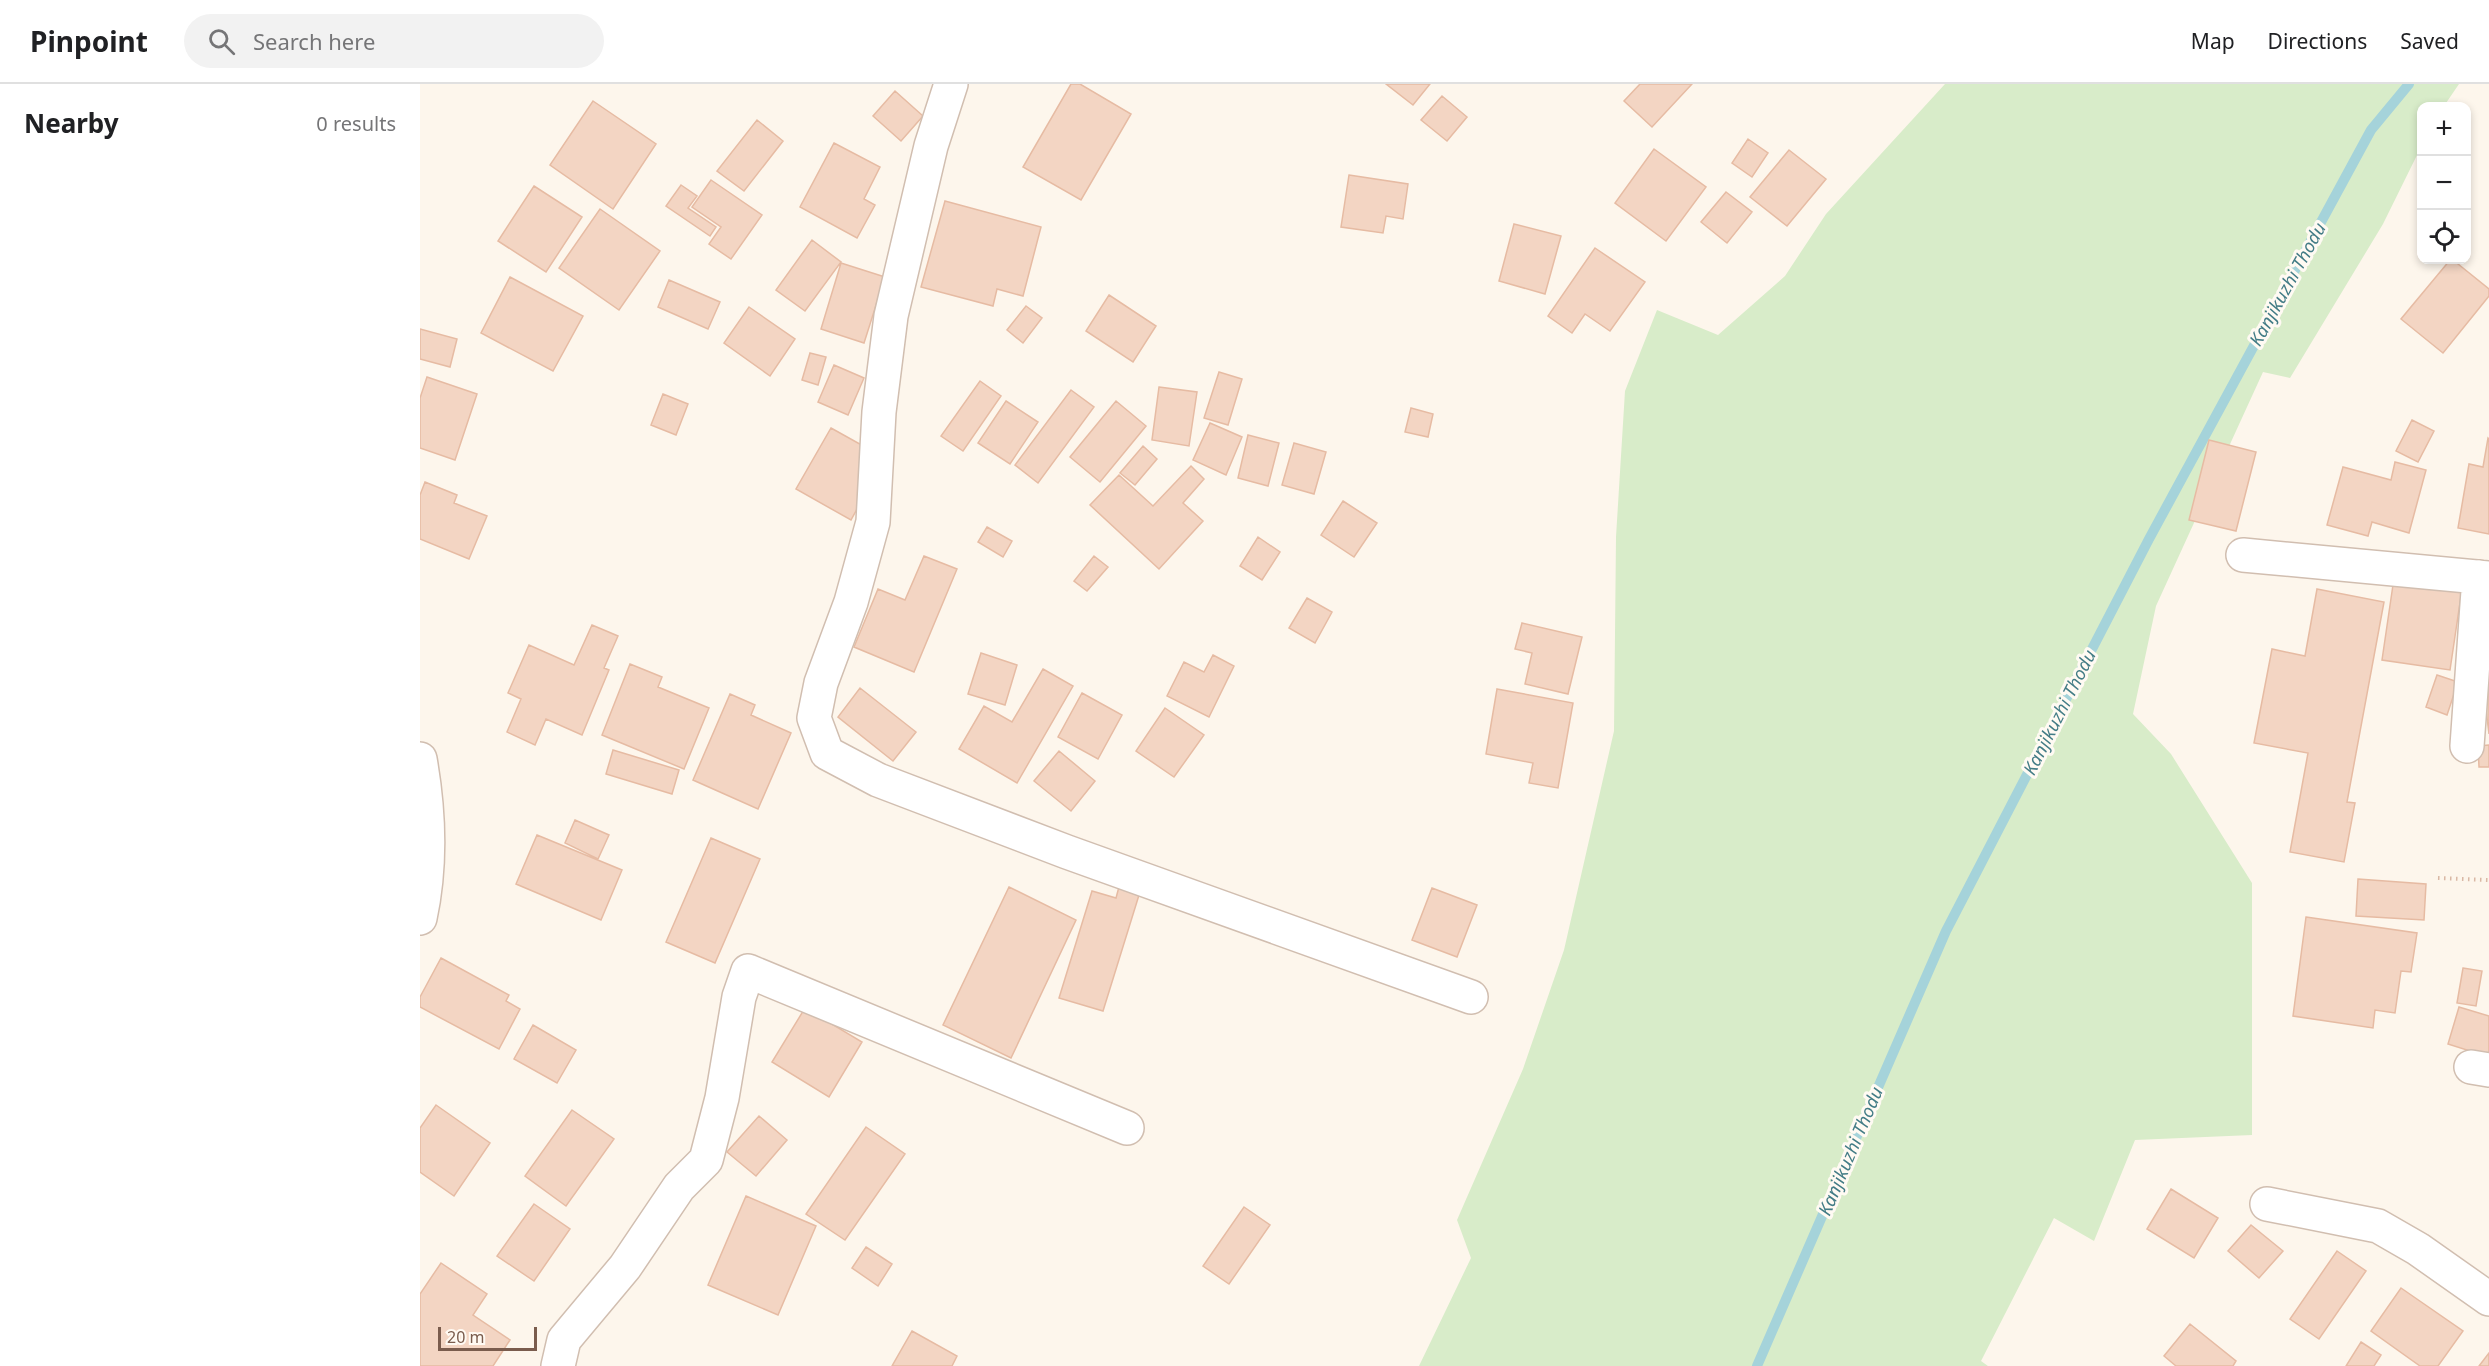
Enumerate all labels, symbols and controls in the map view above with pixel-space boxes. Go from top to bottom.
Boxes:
search box [184,14,604,68]
text: Pinpoint [30,22,148,60]
icon: search [205,25,238,58]
text: Search here [253,26,375,56]
text: Map [2191,27,2235,55]
text: Directions [2268,27,2367,55]
text: Saved [2400,27,2459,55]
map controls [2417,102,2471,264]
button: + [2417,102,2471,156]
text: Nearby [24,105,119,141]
text: 0 results [316,110,396,137]
button: − [2417,156,2471,210]
button: locate [2417,210,2471,264]
water label: Kanjikuzhi Thodu [2243,218,2331,350]
water label: Kanjikuzhi Thodu [2017,645,2101,779]
water label: Kanjikuzhi Thodu [1812,1083,1888,1219]
scale bar [438,1324,537,1352]
text: 20 m [447,1326,484,1348]

